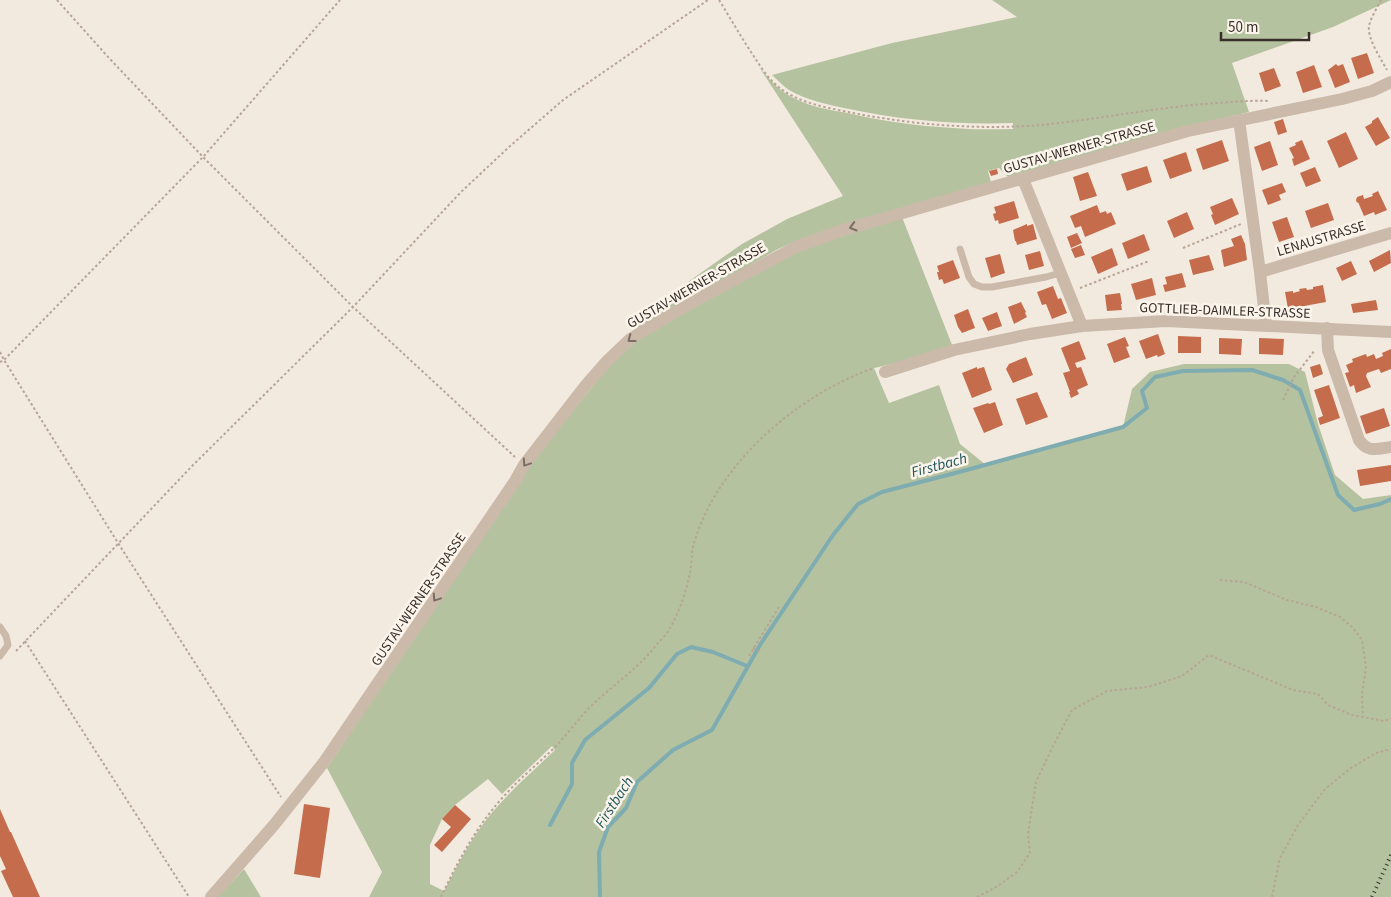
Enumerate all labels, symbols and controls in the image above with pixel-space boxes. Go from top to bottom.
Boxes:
scale bar [1221,10,1308,42]
text: 50 m [1228,17,1258,38]
street label: GUSTAV-WERNER-STRASSE [1001,117,1158,179]
street label: LENAUSTRASSE [1274,216,1368,262]
one-way arrow [850,222,858,232]
street label: GUSTAV-WERNER-STRASSE [624,238,769,334]
street label: GOTTLIEB-DAIMLER-STRASSE [1139,298,1311,324]
one-way arrow [628,334,637,342]
water label: Firstbach [909,448,970,483]
one-way arrow [523,457,532,467]
street label: GUSTAV-WERNER-STRASSE [367,529,471,670]
one-way arrow [433,592,442,602]
water label: Firstbach [590,773,639,832]

